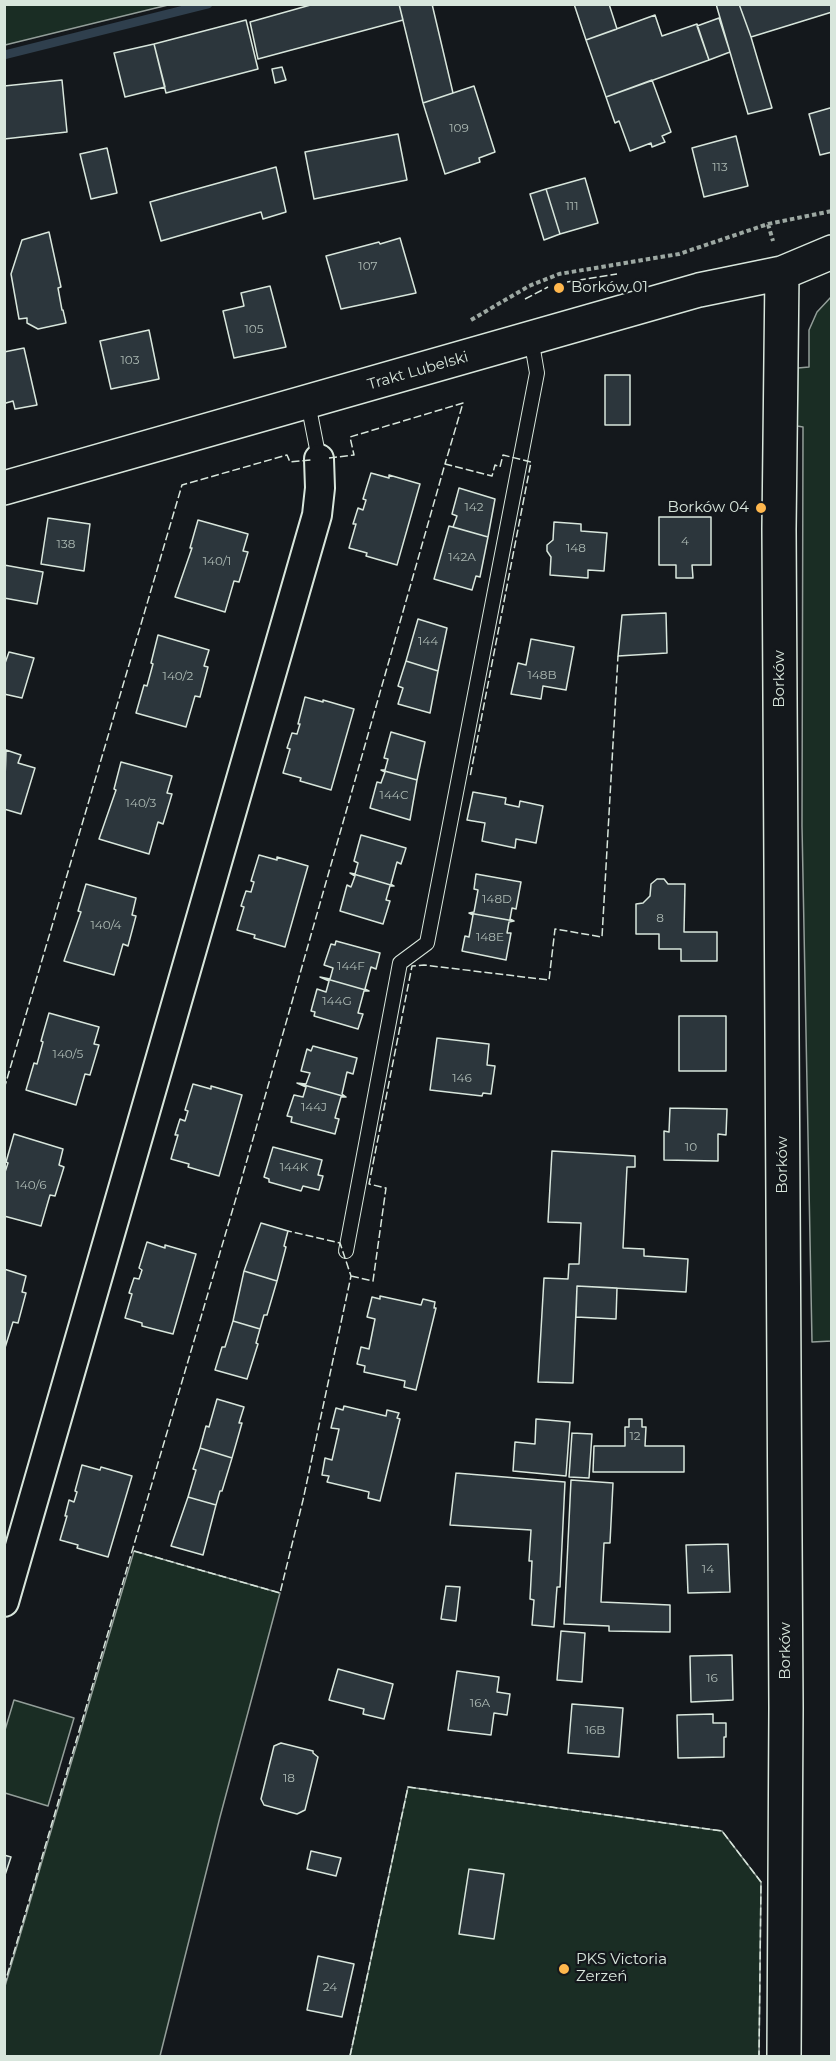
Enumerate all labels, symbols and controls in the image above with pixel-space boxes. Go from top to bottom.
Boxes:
house number: 109 [449,121,469,135]
house number: 113 [712,160,728,174]
house number: 111 [566,199,578,213]
house number: 107 [358,259,378,273]
place label: Borków 01 [571,279,648,297]
marker: Borków 01 [552,281,566,295]
house number: 105 [244,322,264,336]
street label: Trakt Lubelski [366,348,470,394]
house number: 103 [121,353,139,367]
place label: Borków 04 [668,499,749,517]
house number: 142 [464,500,484,514]
marker: Borków 04 [754,501,768,515]
house number: 4 [681,534,689,548]
house number: 138 [57,537,75,551]
house number: 148 [566,541,586,555]
house number: 142A [448,550,476,564]
house number: 140/1 [203,554,231,568]
house number: 144 [418,634,438,648]
street label: Borków [771,650,789,708]
house number: 148B [527,668,557,682]
house number: 140/2 [163,669,193,683]
house number: 144C [380,788,408,802]
house number: 140/3 [126,796,156,810]
house number: 148D [482,892,512,906]
house number: 8 [656,911,664,925]
house number: 140/4 [90,918,122,932]
house number: 148E [476,930,504,944]
house number: 144F [337,959,365,973]
house number: 144G [322,994,352,1008]
house number: 140/5 [53,1047,83,1061]
house number: 146 [452,1071,472,1085]
house number: 144J [301,1100,327,1114]
street label: Borków [774,1136,792,1194]
house number: 10 [685,1140,697,1154]
house number: 144K [280,1160,308,1174]
house number: 140/6 [15,1178,47,1192]
house number: 12 [629,1429,641,1443]
house number: 14 [702,1562,714,1576]
street label: Borków [777,1622,795,1680]
house number: 16 [706,1671,718,1685]
house number: 16A [470,1696,490,1710]
house number: 16B [585,1723,605,1737]
house number: 18 [283,1771,295,1785]
place label: PKS Victoria Zerzeń [576,1951,667,1986]
marker: PKS Victoria Zerzeń [557,1962,571,1976]
house number: 24 [323,1980,337,1994]

